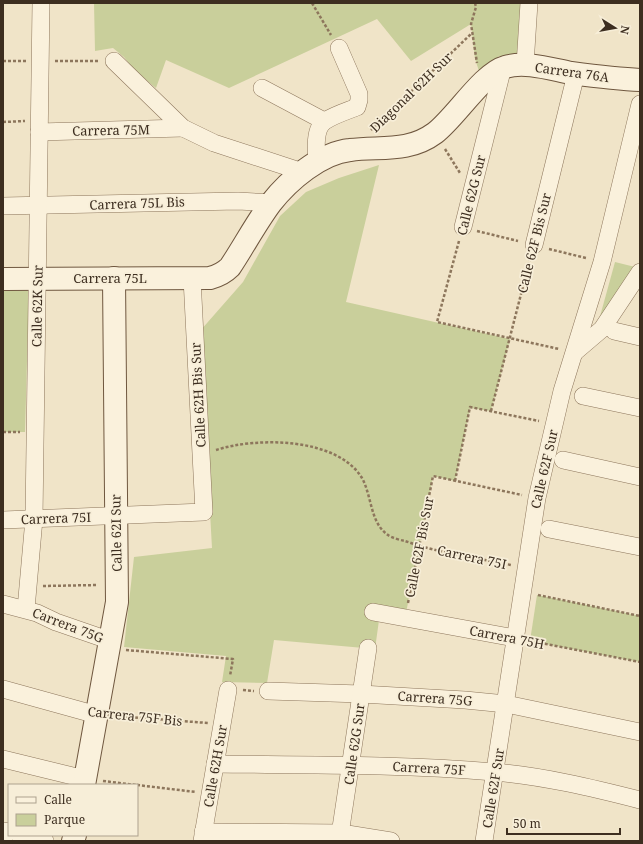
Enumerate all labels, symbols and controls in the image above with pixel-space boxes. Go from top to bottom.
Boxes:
north arrow [595,8,635,48]
text: N [617,24,633,36]
street label: Diagonal 62H Sur [366,48,456,136]
street label: Carrera 76A [534,58,611,86]
street label: Carrera 75M [72,120,150,140]
street label: Calle 62G Sur [452,153,490,237]
street label: Calle 62F Bis Sur [513,191,555,295]
street label: Carrera 75L Bis [89,192,185,214]
street label: Calle 62K Sur [27,265,47,347]
street label: Carrera 75L [73,269,147,287]
street label: Calle 62H Bis Sur [186,342,210,448]
street label: Calle 62F Sur [526,428,562,510]
street label: Calle 62I Sur [106,494,126,572]
street label: Calle 62F Bis Sur [400,495,438,599]
street label: Carrera 75I [21,508,92,528]
street label: Carrera 75I [436,541,509,573]
street label: Carrera 75G [30,603,107,647]
street label: Carrera 75H [468,621,546,653]
street label: Carrera 75G [397,686,474,710]
street label: Carrera 75F Bis [87,702,183,730]
street label: Calle 62G Sur [339,702,369,786]
street label: Calle 62H Sur [199,723,231,809]
street label: Calle 62F Sur [478,747,508,829]
street label: Carrera 75F [392,757,466,779]
legend [8,784,138,836]
text: Calle [44,791,72,808]
scale bar [507,810,620,836]
text: Parque [44,811,85,828]
text: 50 m [513,815,541,832]

